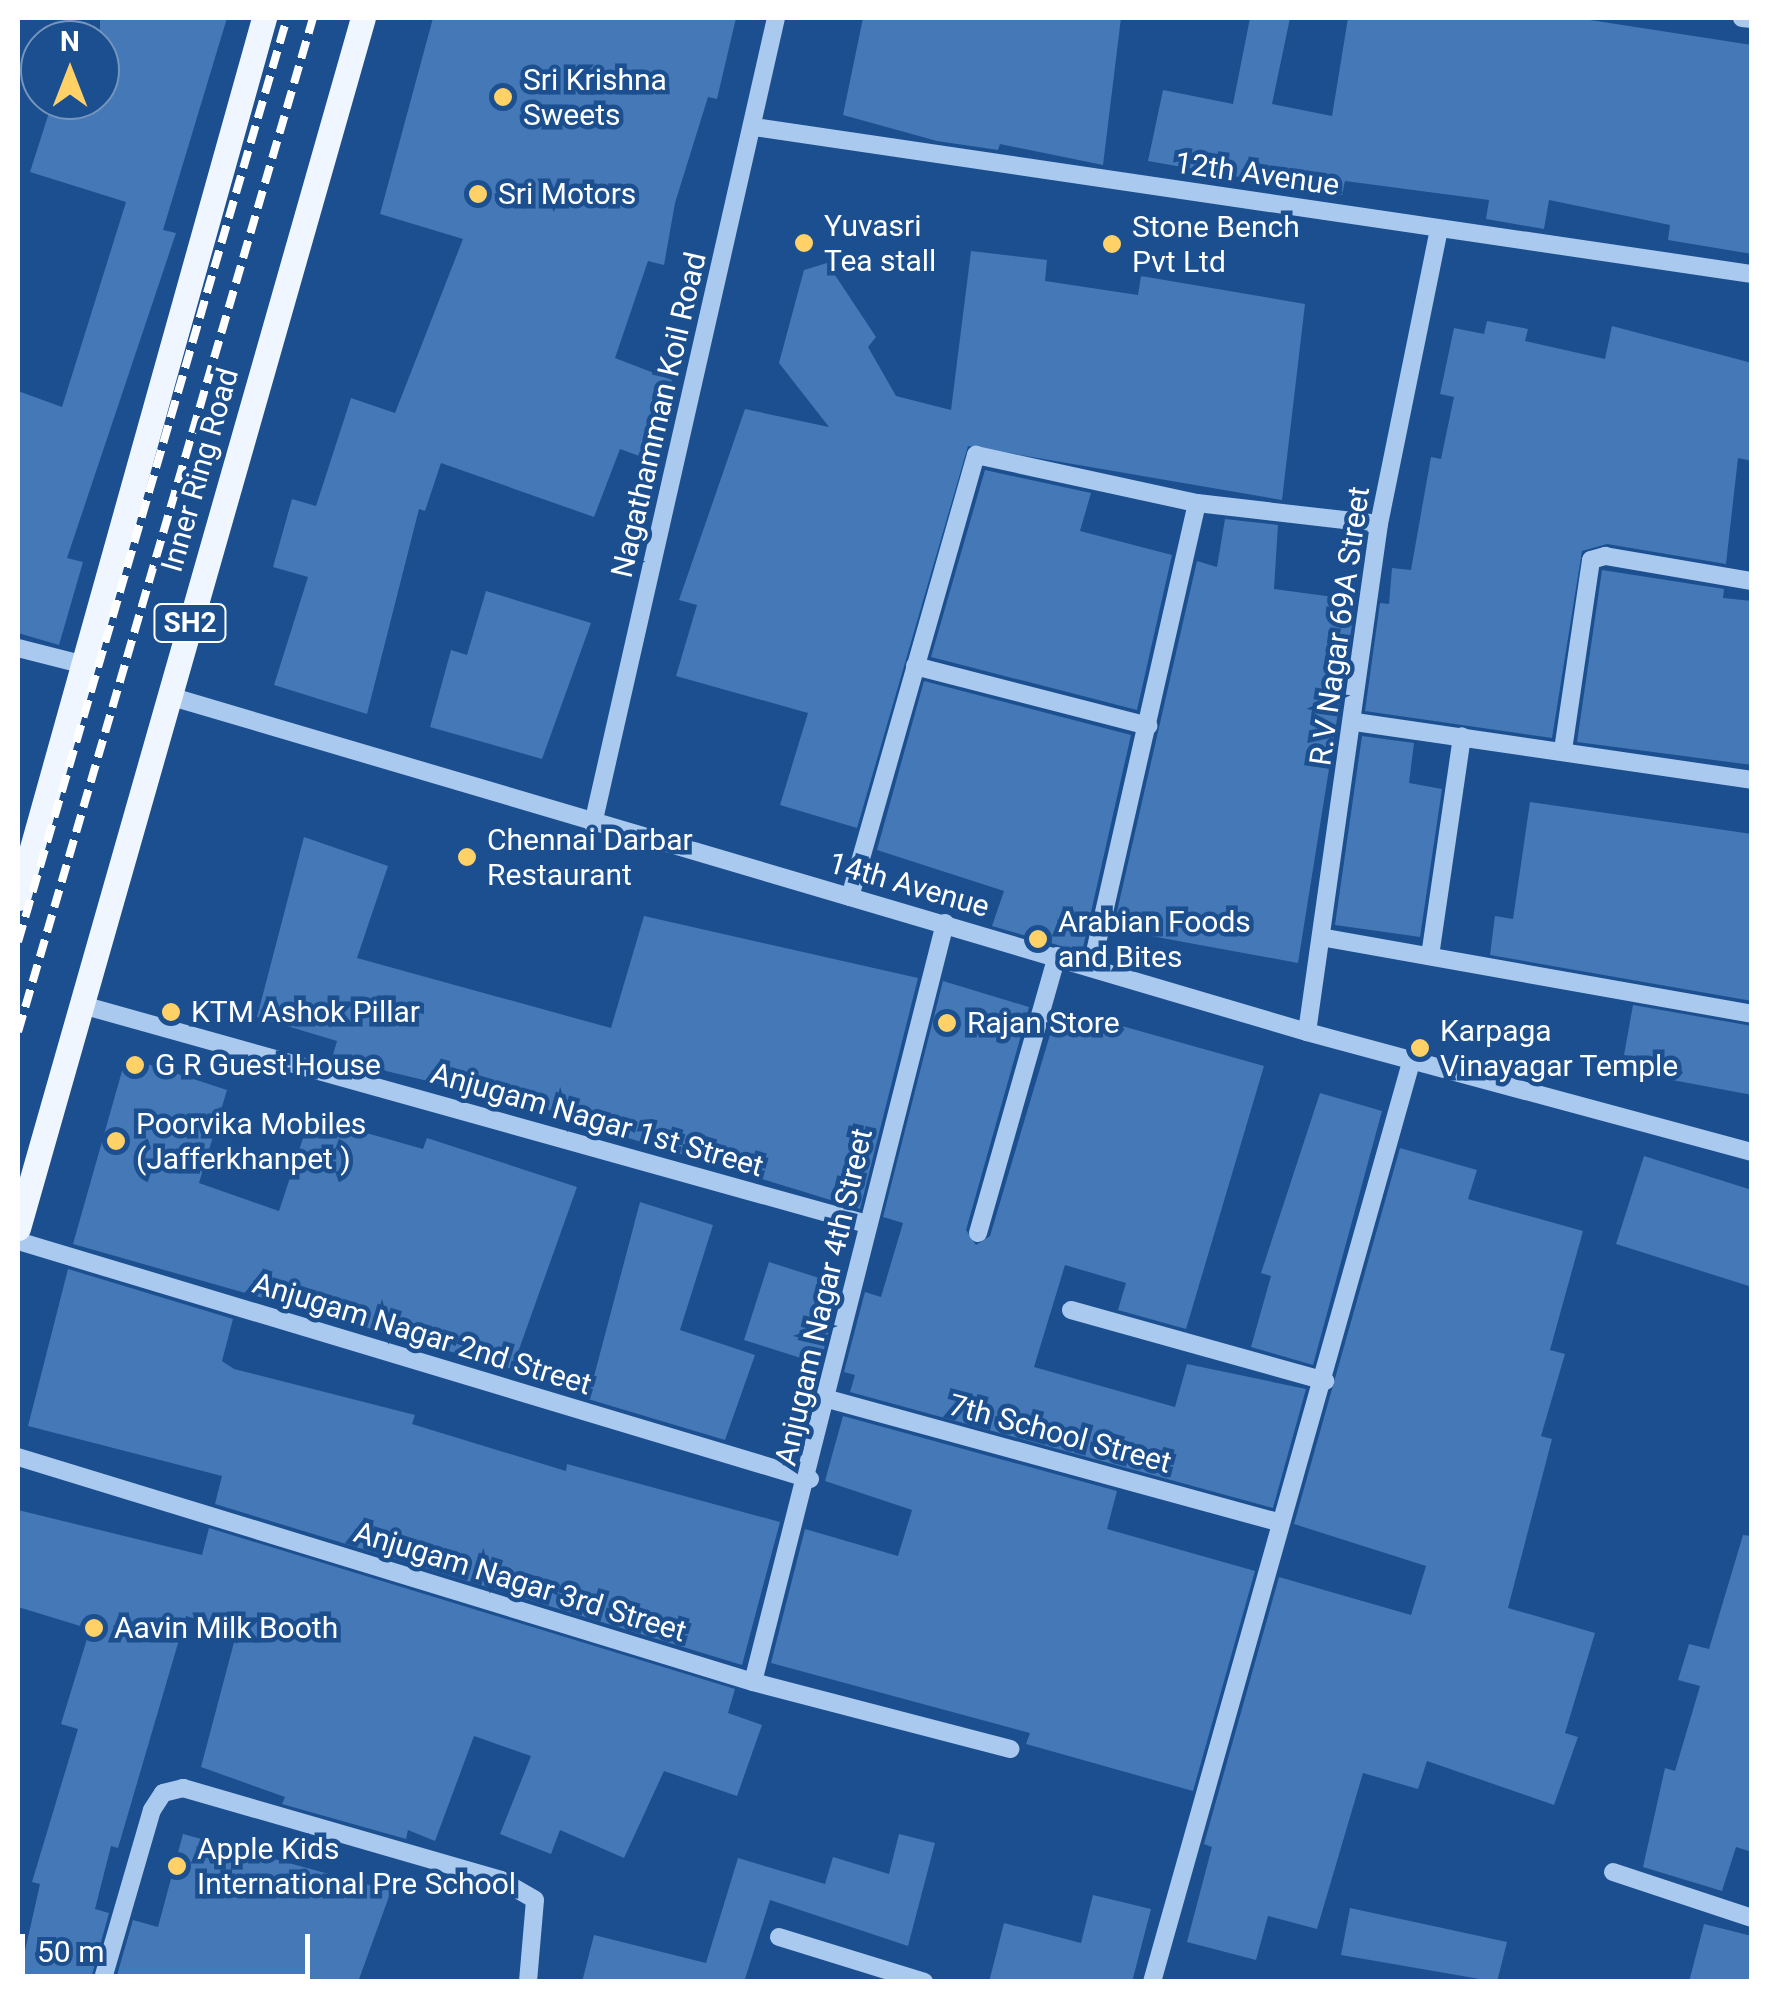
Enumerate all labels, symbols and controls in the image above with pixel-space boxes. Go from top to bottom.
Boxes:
north arrow [20,20,120,120]
text: N [60,25,80,58]
place label: Sri Krishna Sweets [523,62,667,132]
marker: Sri Krishna Sweets [492,86,514,108]
street label: 12th Avenue [1173,145,1341,203]
place label: Sri Motors [498,176,636,212]
marker: Sri Motors [467,183,489,205]
place label: Yuvasri Tea stall [824,208,936,278]
place label: Stone Bench Pvt Ltd [1132,209,1300,280]
marker: Yuvasri Tea stall [793,232,815,254]
marker: Stone Bench Pvt Ltd [1101,233,1123,255]
street label: Nagathamman Koil Road [604,249,714,581]
street label: Inner Ring Road [154,364,246,576]
street label: R.V Nagar 69A Street [1303,484,1377,768]
road number: SH2 [152,600,228,646]
place label: Chennai Darbar Restaurant [487,822,693,892]
street label: 14th Avenue [824,845,994,925]
marker: Chennai Darbar Restaurant [456,846,478,868]
place label: Arabian Foods and Bites [1058,904,1251,974]
marker: Arabian Foods and Bites [1027,928,1049,950]
place label: KTM Ashok Pillar [191,994,420,1030]
marker: KTM Ashok Pillar [160,1001,182,1023]
place label: Rajan Store [967,1005,1120,1041]
marker: Rajan Store [936,1012,958,1034]
place label: Karpaga Vinayagar Temple [1440,1013,1679,1084]
marker: Karpaga Vinayagar Temple [1409,1037,1431,1059]
place label: G R Guest House [155,1047,381,1083]
marker: G R Guest House [124,1054,146,1076]
street label: Anjugam Nagar 1st Street [427,1055,767,1185]
place label: Poorvika Mobiles (Jafferkhanpet ) [136,1106,366,1176]
street label: Anjugam Nagar 4th Street [768,1125,880,1469]
marker: Poorvika Mobiles (Jafferkhanpet ) [105,1130,127,1152]
street label: Anjugam Nagar 2nd Street [248,1265,596,1403]
street label: 7th School Street [945,1387,1175,1481]
street label: Anjugam Nagar 3rd Street [350,1514,690,1650]
place label: Aavin Milk Booth [114,1610,338,1646]
marker: Aavin Milk Booth [83,1617,105,1639]
place label: Apple Kids International Pre School [197,1831,516,1902]
marker: Apple Kids International Pre School [166,1855,188,1877]
scale bar [25,1914,315,1976]
text: 50 m [37,1934,104,1969]

